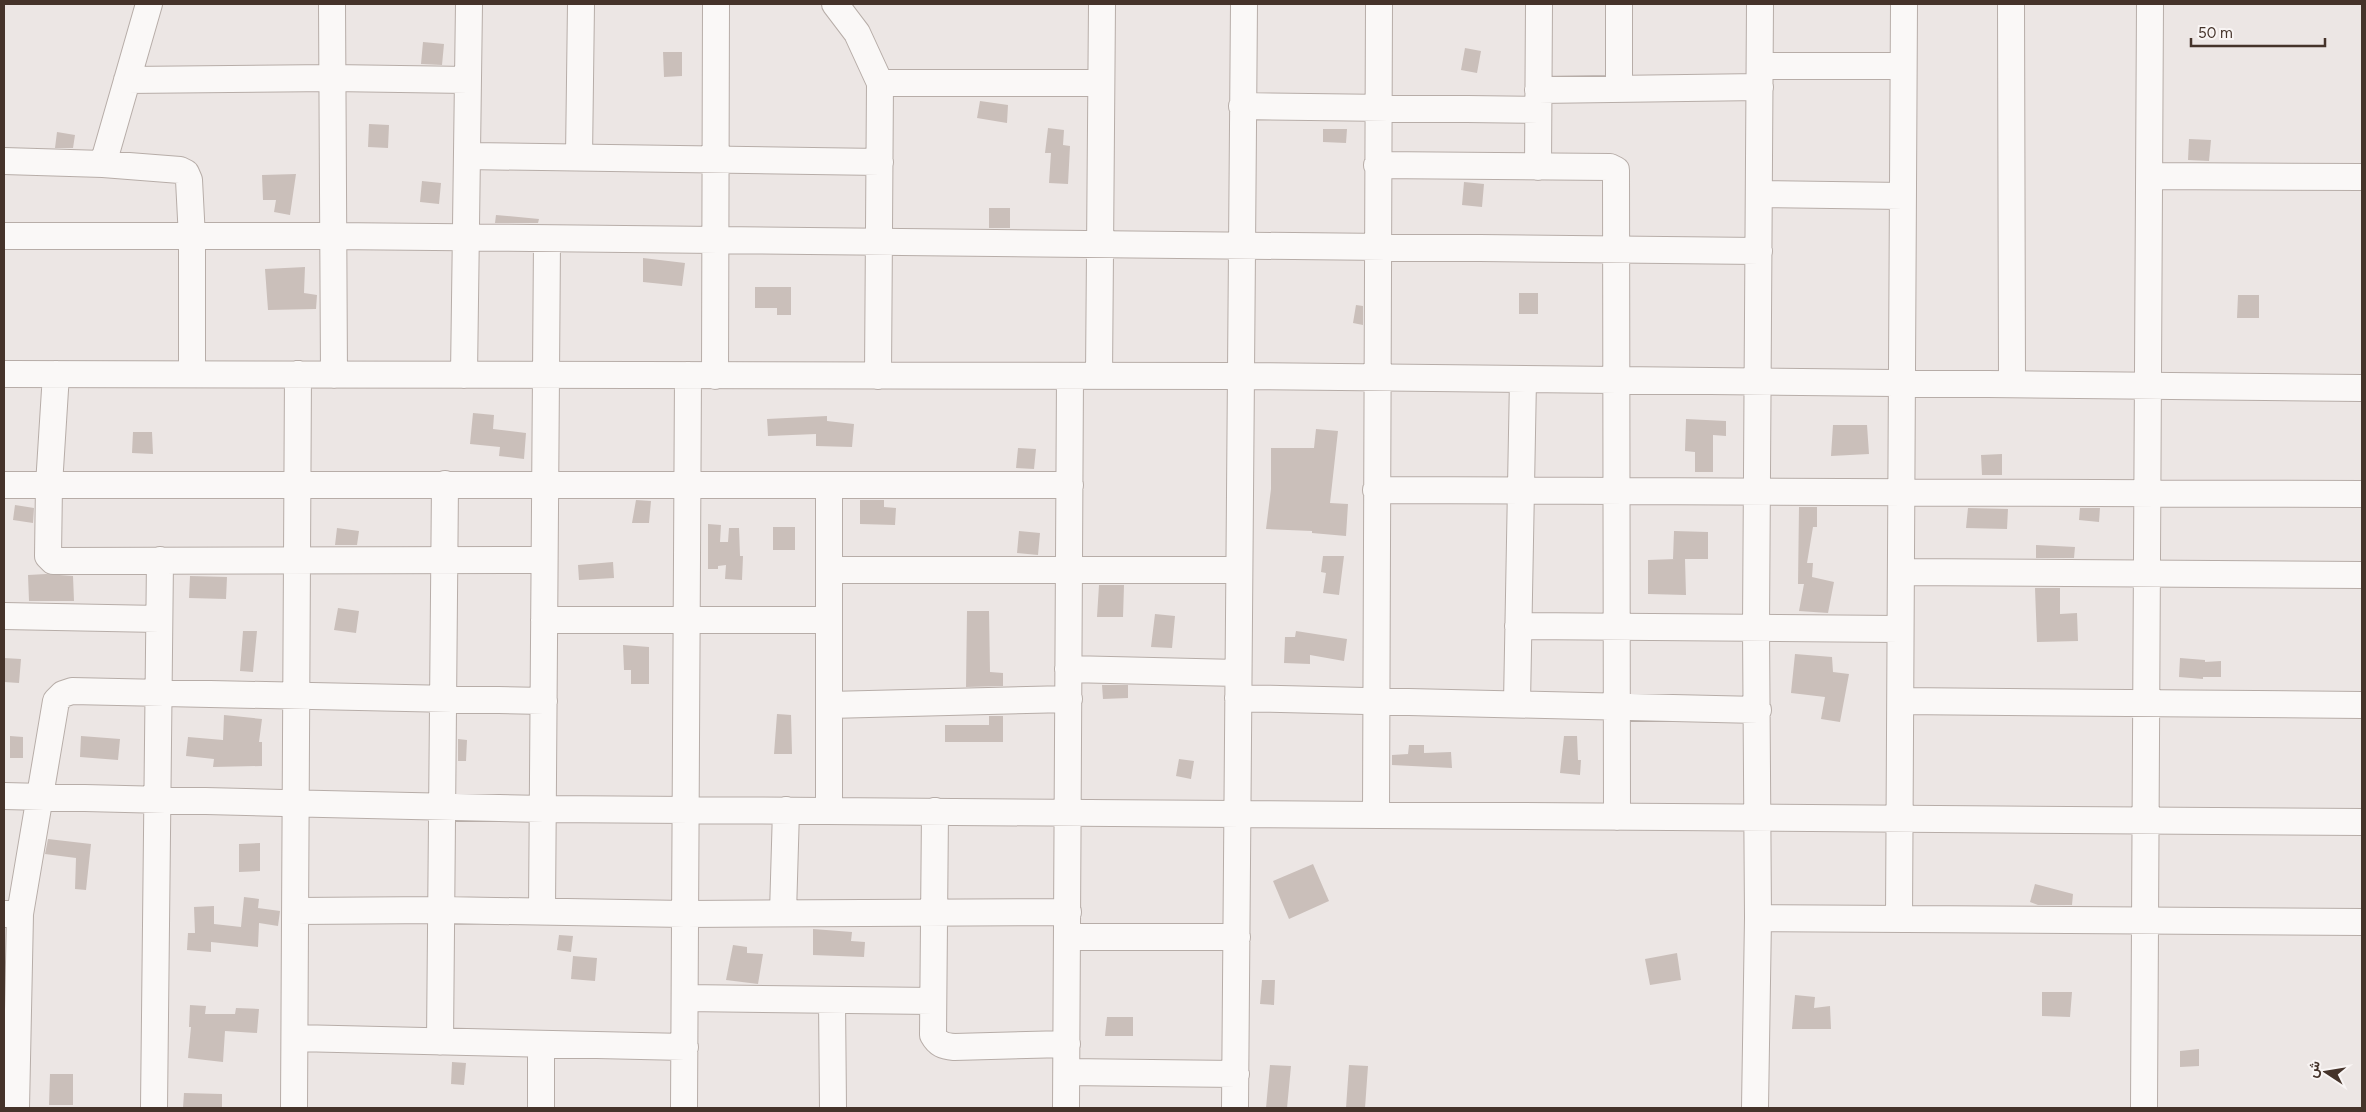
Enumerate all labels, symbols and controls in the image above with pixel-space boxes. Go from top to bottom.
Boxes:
scale bar [2191,15,2325,47]
text: 50 m [2198,24,2233,42]
north arrow [2301,1047,2351,1097]
text: ش [2304,1059,2324,1079]

